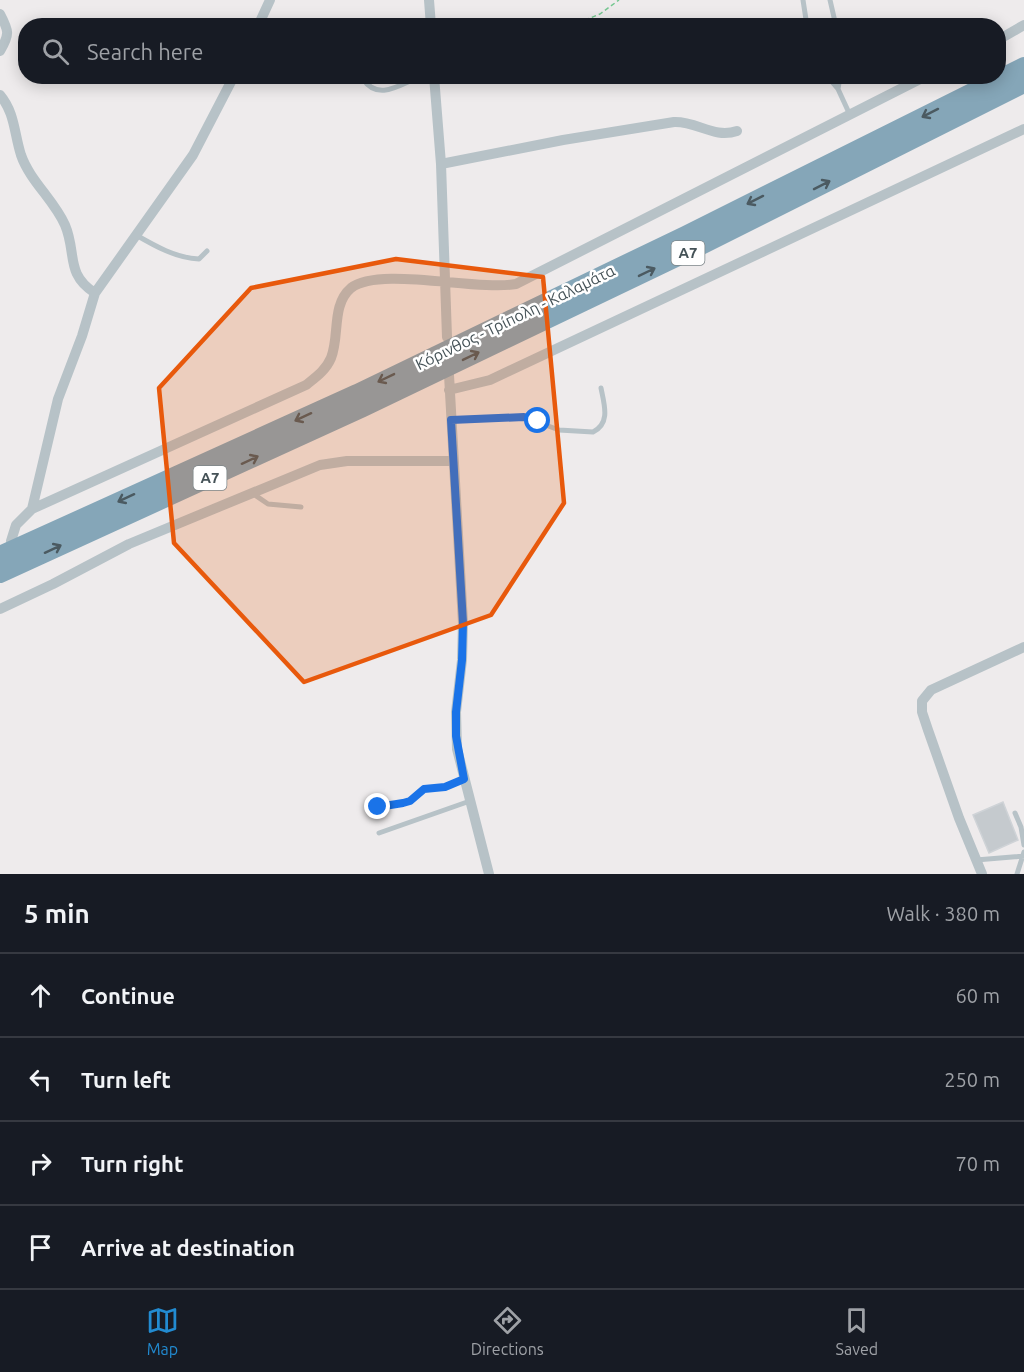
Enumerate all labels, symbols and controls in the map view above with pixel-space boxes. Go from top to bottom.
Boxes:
search box [18,18,1006,84]
icon: search [39,35,72,68]
text: Search here [87,39,203,64]
one-way arrow [921,108,939,119]
one-way arrow [813,179,831,191]
one-way arrow [747,195,765,206]
road number: Α7 [672,241,704,265]
street label: Κόρινθος - Τρίπολη - Καλαμάτα [412,261,618,374]
one-way arrow [638,265,656,277]
one-way arrow [462,350,480,361]
one-way arrow [378,373,396,385]
route start [524,407,550,433]
one-way arrow [295,412,313,423]
one-way arrow [240,453,258,465]
road number: Α7 [194,466,226,490]
one-way arrow [117,493,135,504]
one-way arrow [44,543,62,555]
route end [364,793,390,819]
text: 5 min [24,899,90,928]
text: Walk · 380 m [887,902,1000,925]
icon: ahead [24,979,57,1012]
text: Continue [81,983,175,1008]
text: 60 m [956,984,1000,1007]
icon: left [24,1063,57,1096]
text: Turn left [81,1067,171,1092]
text: 250 m [944,1068,1000,1091]
icon: right [24,1147,57,1180]
text: Turn right [81,1151,183,1176]
text: 70 m [956,1152,1000,1175]
icon: arrive [24,1231,57,1264]
text: Arrive at destination [81,1235,295,1260]
tab: Map [146,1304,179,1358]
tab: Directions [471,1304,544,1358]
tab: Saved [836,1304,878,1358]

